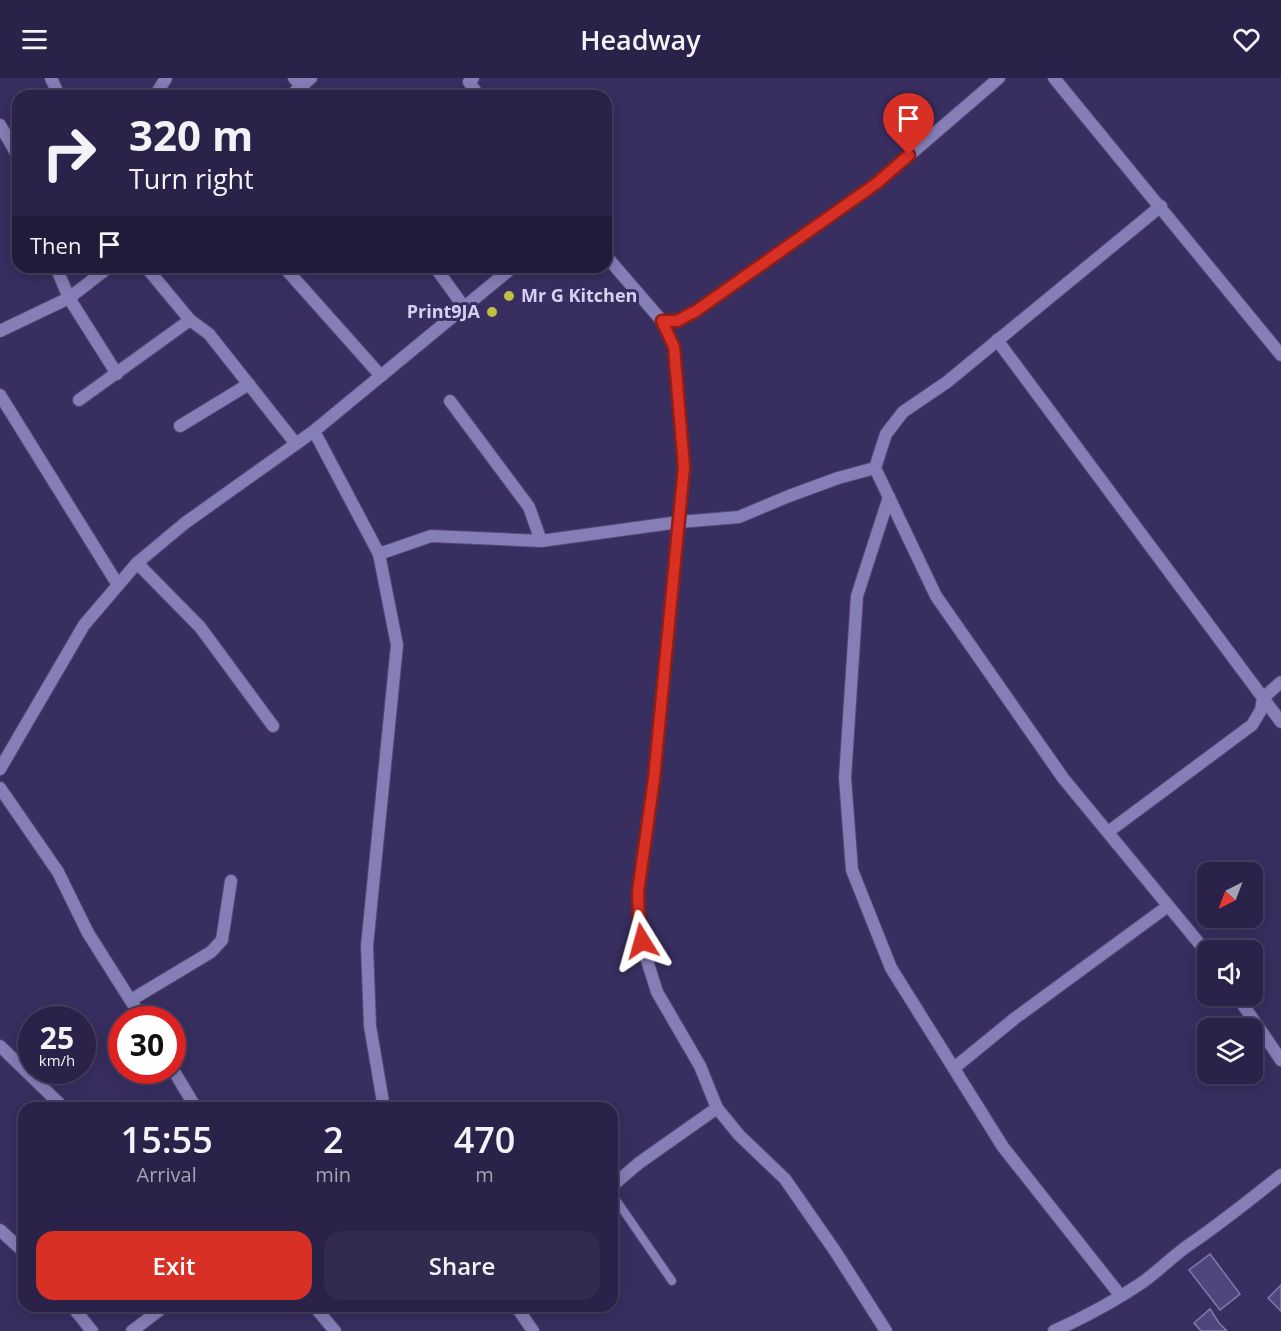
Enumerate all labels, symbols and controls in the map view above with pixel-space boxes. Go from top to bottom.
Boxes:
text: Headway [580,21,701,58]
icon: menu [18,23,51,56]
icon: heart [1230,23,1263,56]
pin [883,93,934,155]
icon: arrive [892,102,925,135]
text: 320 m [129,106,253,163]
icon: right [30,114,108,192]
text: Turn right [129,160,254,197]
icon: arrive [93,228,126,261]
text: Then [30,230,81,260]
place label: Mr G Kitchen [521,283,637,307]
marker: Mr G Kitchen [502,289,516,303]
place label: Print9JA [407,299,481,323]
marker: Print9JA [485,305,499,319]
north arrow [1197,862,1263,928]
map controls [1197,862,1263,1084]
position arrow [610,909,674,973]
button: sound [1197,940,1263,1006]
speed limit sign: 30 [108,1006,186,1084]
text: 25 [40,1017,74,1058]
button: layers [1197,1018,1263,1084]
text: km/h [39,1050,75,1070]
text: 15:55 [121,1115,213,1164]
text: 2 [323,1115,344,1164]
text: 470 [454,1115,515,1164]
text: Arrival [137,1161,197,1188]
text: min [315,1161,351,1188]
text: m [475,1161,494,1188]
button: Exit [36,1231,312,1300]
button: Share [324,1231,600,1300]

